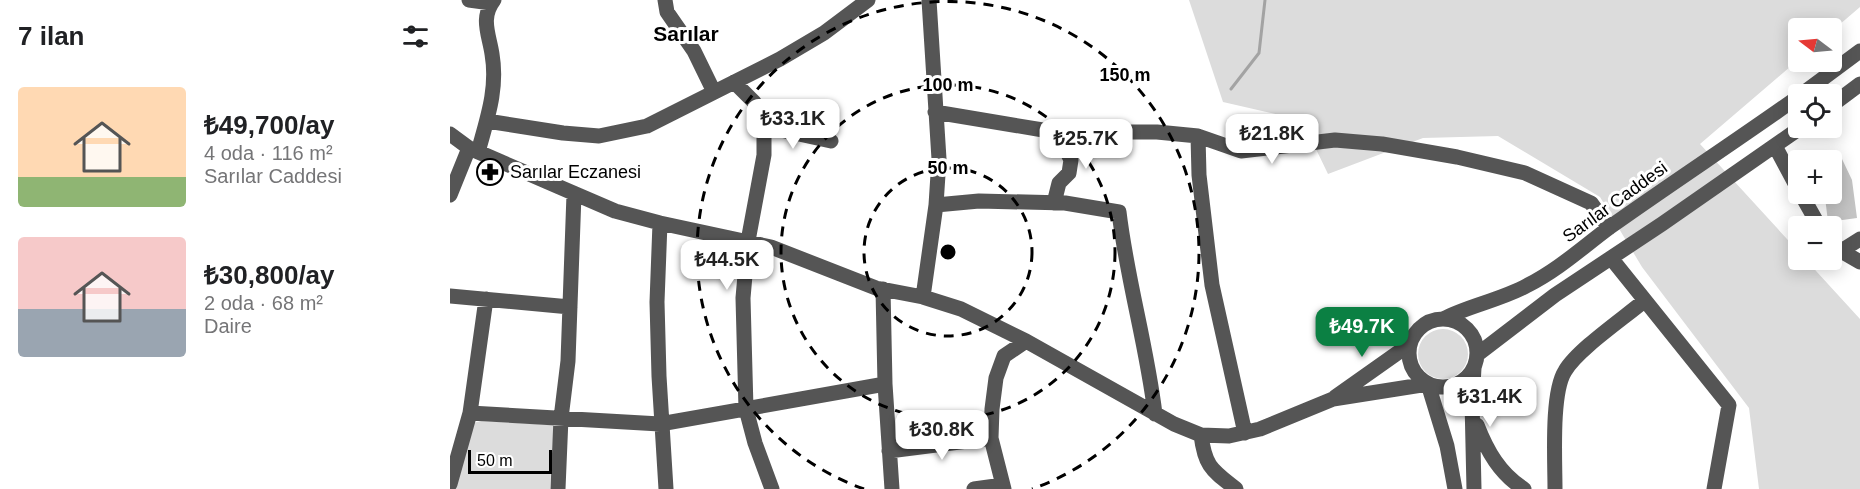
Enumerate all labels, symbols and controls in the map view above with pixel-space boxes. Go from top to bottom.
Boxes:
north arrow [1788,18,1842,72]
map controls [1788,18,1842,270]
icon: filters [399,20,432,53]
text: 7 ilan [18,21,84,51]
district label: Sarılar [653,22,719,45]
text: 150 m [1099,65,1151,85]
text: 100 m [922,75,974,95]
button: locate [1788,84,1842,138]
pin: ₺33.1K [744,99,842,150]
text: ₺33.1K [761,107,825,129]
text: ₺49,700/ay [204,110,335,140]
icon: home [66,111,138,183]
pin: ₺21.8K [1223,114,1321,165]
pin: ₺25.7K [1037,119,1135,170]
text: ₺21.8K [1240,122,1304,144]
text: ₺25.7K [1054,127,1118,149]
text: 4 oda · 116 m² [204,142,333,164]
button: + [1788,150,1842,204]
pharmacy icon: Sarılar Eczanesi [475,157,505,187]
street label: Sarılar Caddesi [1559,157,1671,247]
text: 50 m [927,158,969,178]
place label: Sarılar Eczanesi [510,162,641,182]
text: Sarılar Caddesi [204,165,342,187]
button: − [1788,216,1842,270]
pin: ₺44.5K [678,240,776,291]
centre of rings [938,242,958,262]
text: ₺44.5K [695,248,759,270]
text: ₺30,800/ay [204,260,335,290]
icon: home [66,261,138,333]
text: 2 oda · 68 m² [204,292,323,314]
pin: ₺49.7K [1313,307,1411,358]
text: Daire [204,315,252,337]
text: ₺49.7K [1330,315,1394,337]
pin: ₺31.4K [1441,377,1539,428]
text: ₺31.4K [1458,385,1522,407]
pin: ₺30.8K [893,410,991,461]
text: ₺30.8K [910,418,974,440]
scale bar [468,447,552,474]
text: 50 m [477,452,513,469]

